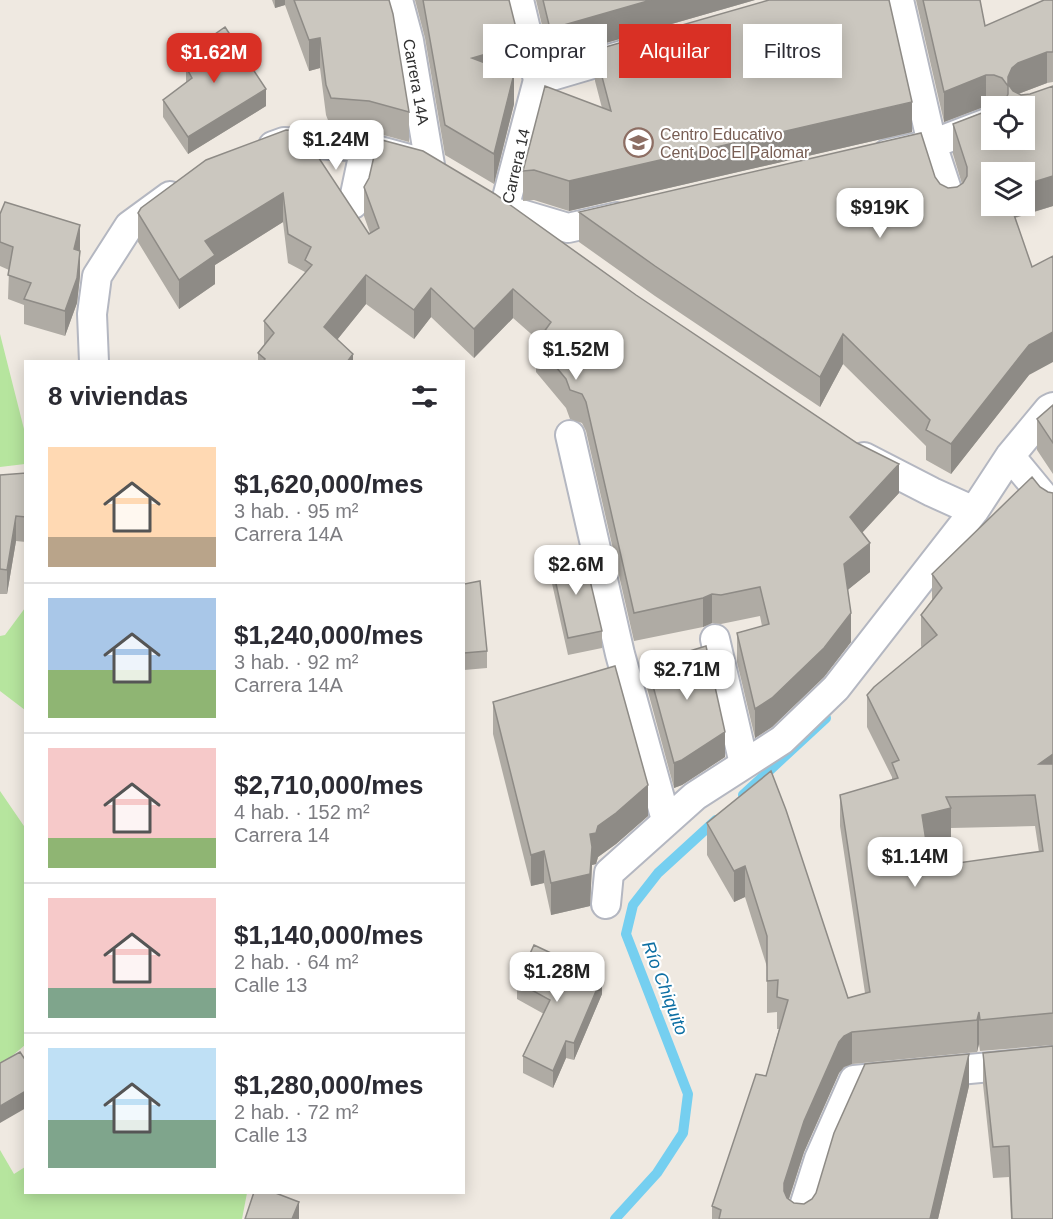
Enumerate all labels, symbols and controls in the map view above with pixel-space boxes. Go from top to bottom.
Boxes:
chip: Comprar [483,24,607,78]
chip: Alquilar [619,24,731,78]
chip: Filtros [743,24,842,78]
pin: $1.62M [165,33,263,84]
street label: Carrera 14A [400,38,432,127]
text: $1.62M [181,41,247,63]
map controls [981,96,1035,216]
button: locate [981,96,1035,150]
pin: $1.24M [287,120,385,171]
place label: Centro Educativo Cent Doc El Palomar [660,126,810,161]
street label: Carrera 14 [499,127,533,205]
school or university icon: Centro Educativo Cent Doc El Palomar [623,127,655,159]
text: $1.24M [303,128,369,150]
button: layers [981,162,1035,216]
pin: $919K [838,188,922,239]
text: $919K [851,196,909,218]
pin: $1.52M [527,330,625,381]
text: $1.52M [543,338,609,360]
icon: filters [408,380,441,413]
text: 8 viviendas [48,381,188,411]
text: $1,620,000/mes [234,469,423,499]
icon: home [96,471,168,543]
text: 3 hab. · 95 m² [234,500,359,522]
text: Carrera 14A [234,523,343,545]
pin: $2.6M [534,545,618,596]
text: $2.6M [548,553,604,575]
text: $1,240,000/mes [234,620,423,650]
icon: home [96,622,168,694]
pin: $2.71M [638,650,736,701]
text: 3 hab. · 92 m² [234,651,359,673]
text: $2.71M [654,658,720,680]
text: Carrera 14A [234,674,343,696]
text: $2,710,000/mes [234,770,423,800]
icon: home [96,772,168,844]
text: 4 hab. · 152 m² [234,801,370,823]
text: Carrera 14 [234,824,330,846]
pin: $1.14M [866,837,964,888]
text: $1.14M [882,845,948,867]
text: $1,140,000/mes [234,920,423,950]
icon: home [96,922,168,994]
water label: Río Chiquito [638,938,692,1038]
text: 2 hab. · 64 m² [234,951,359,973]
pin: $1.28M [508,952,606,1003]
text: $1.28M [524,960,590,982]
text: Calle 13 [234,974,307,996]
text: $1,280,000/mes [234,1070,423,1100]
icon: home [96,1072,168,1144]
text: 2 hab. · 72 m² [234,1101,359,1123]
text: Calle 13 [234,1124,307,1146]

